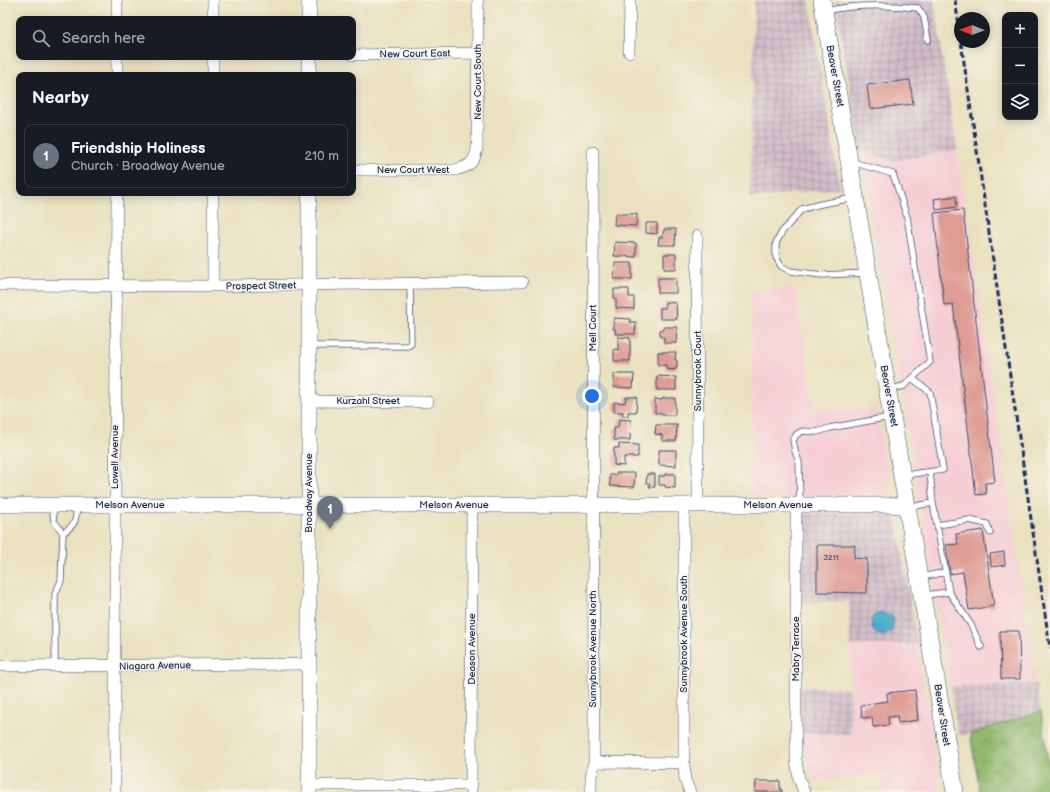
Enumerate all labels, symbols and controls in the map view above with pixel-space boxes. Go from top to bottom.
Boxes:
north arrow [954,12,990,48]
map controls [1002,12,1038,120]
button: + [1002,12,1038,48]
search box [16,16,356,60]
icon: search [30,27,52,49]
text: Search here [62,29,145,48]
street label: New Court South [472,43,484,120]
street label: Beaver Street [824,44,846,108]
street label: New Court East [379,47,451,61]
button: − [1002,48,1038,84]
button: layers [1002,84,1038,120]
text: Nearby [32,88,89,108]
text: Friendship Holiness [71,139,205,158]
text: 1 [43,148,49,164]
text: 210 m [305,148,339,164]
text: Church · Broadway Avenue [71,158,225,174]
street label: New Court West [377,164,449,176]
street label: Prospect Street [226,279,296,293]
street label: Mell Court [587,305,599,351]
street label: Sunnybrook Court [692,331,704,411]
street label: Beaver Street [878,364,900,428]
your location [582,386,602,406]
street label: Kurzahl Street [336,395,400,407]
street label: Lowell Avenue [109,425,121,489]
street label: Broadway Avenue [303,453,315,533]
pin: 1 [317,496,343,529]
street label: Melson Avenue [95,499,165,511]
street label: Melson Avenue [419,499,489,511]
street label: Melson Avenue [743,499,813,511]
house number: 3211 [823,553,839,562]
street label: Sunnybrook Avenue South [678,575,690,693]
street label: Sunnybrook Avenue North [587,590,599,708]
street label: Deason Avenue [466,613,478,685]
street label: Mabry Terrace [790,616,802,682]
street label: Niagara Avenue [119,659,191,673]
street label: Beaver Street [931,683,953,747]

